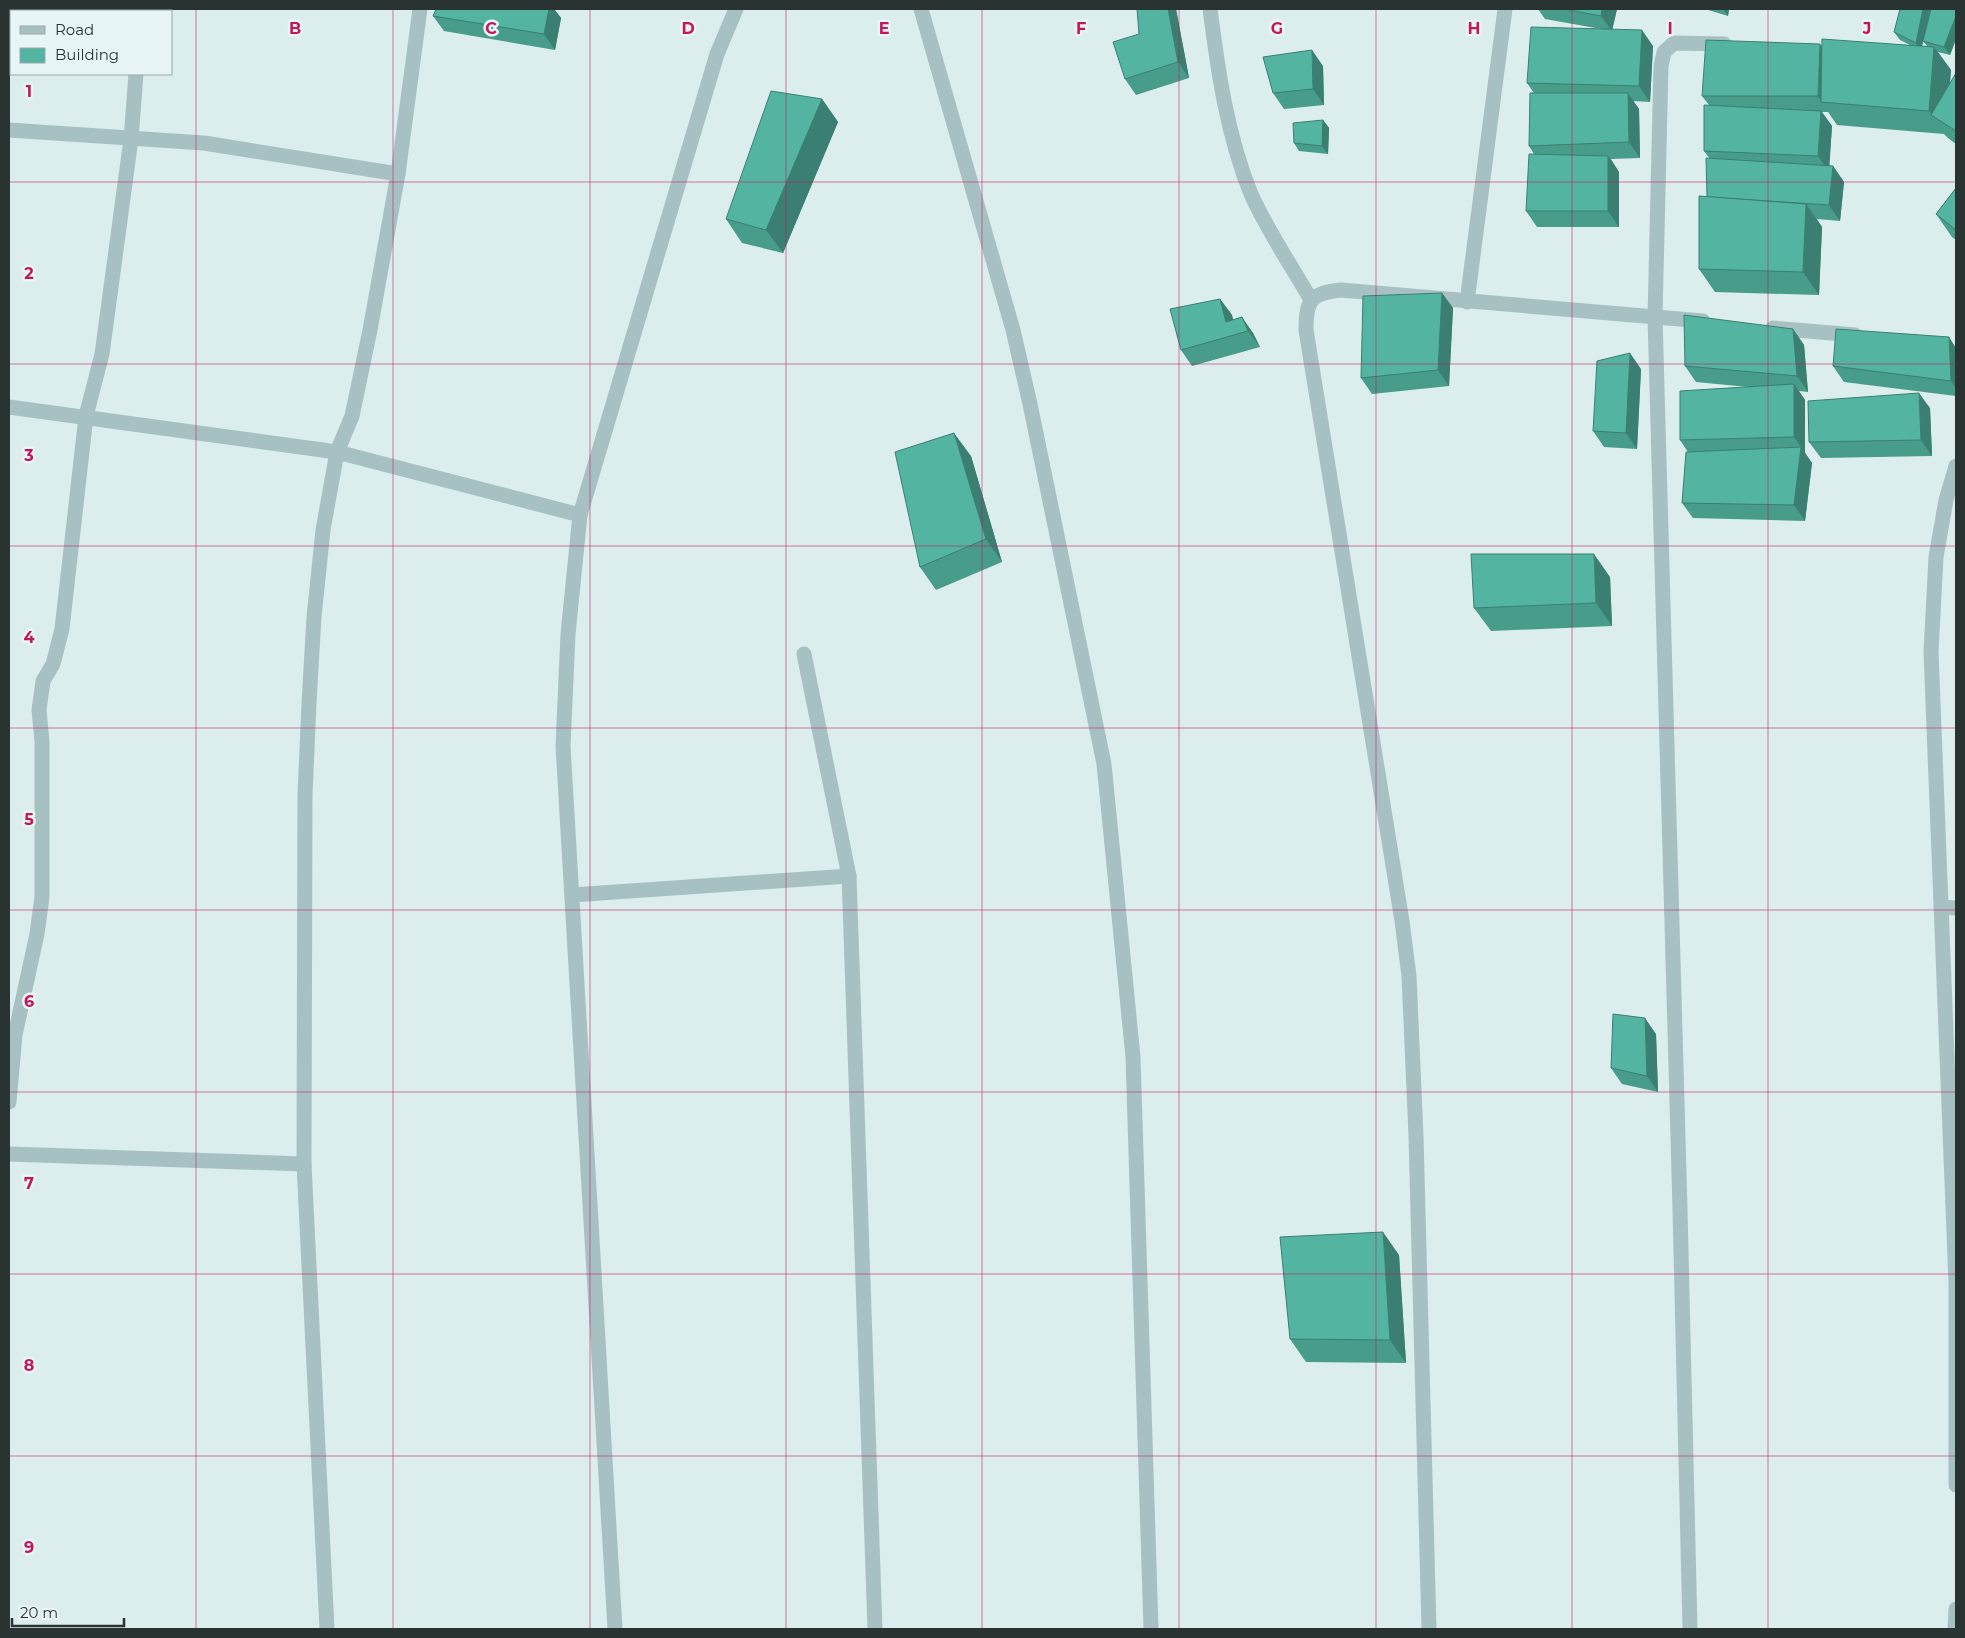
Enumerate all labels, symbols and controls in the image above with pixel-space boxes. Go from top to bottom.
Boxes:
legend [10,10,172,75]
text: B [289,19,301,38]
text: C [485,19,497,38]
text: D [681,19,695,38]
text: E [879,19,889,38]
text: F [1076,19,1086,38]
text: G [1271,19,1283,38]
text: H [1468,19,1480,38]
text: I [1667,19,1673,38]
text: J [1862,19,1871,38]
text: Road [55,20,94,39]
text: Building [55,45,119,64]
text: 1 [26,82,32,101]
text: 2 [24,264,34,283]
text: 3 [23,446,34,465]
text: 4 [23,628,35,647]
text: 5 [24,810,34,829]
text: 6 [24,992,34,1011]
text: 7 [24,1174,34,1193]
text: 8 [24,1356,34,1375]
text: 9 [24,1538,34,1557]
scale bar [12,1596,125,1628]
text: 20 m [20,1603,58,1622]

